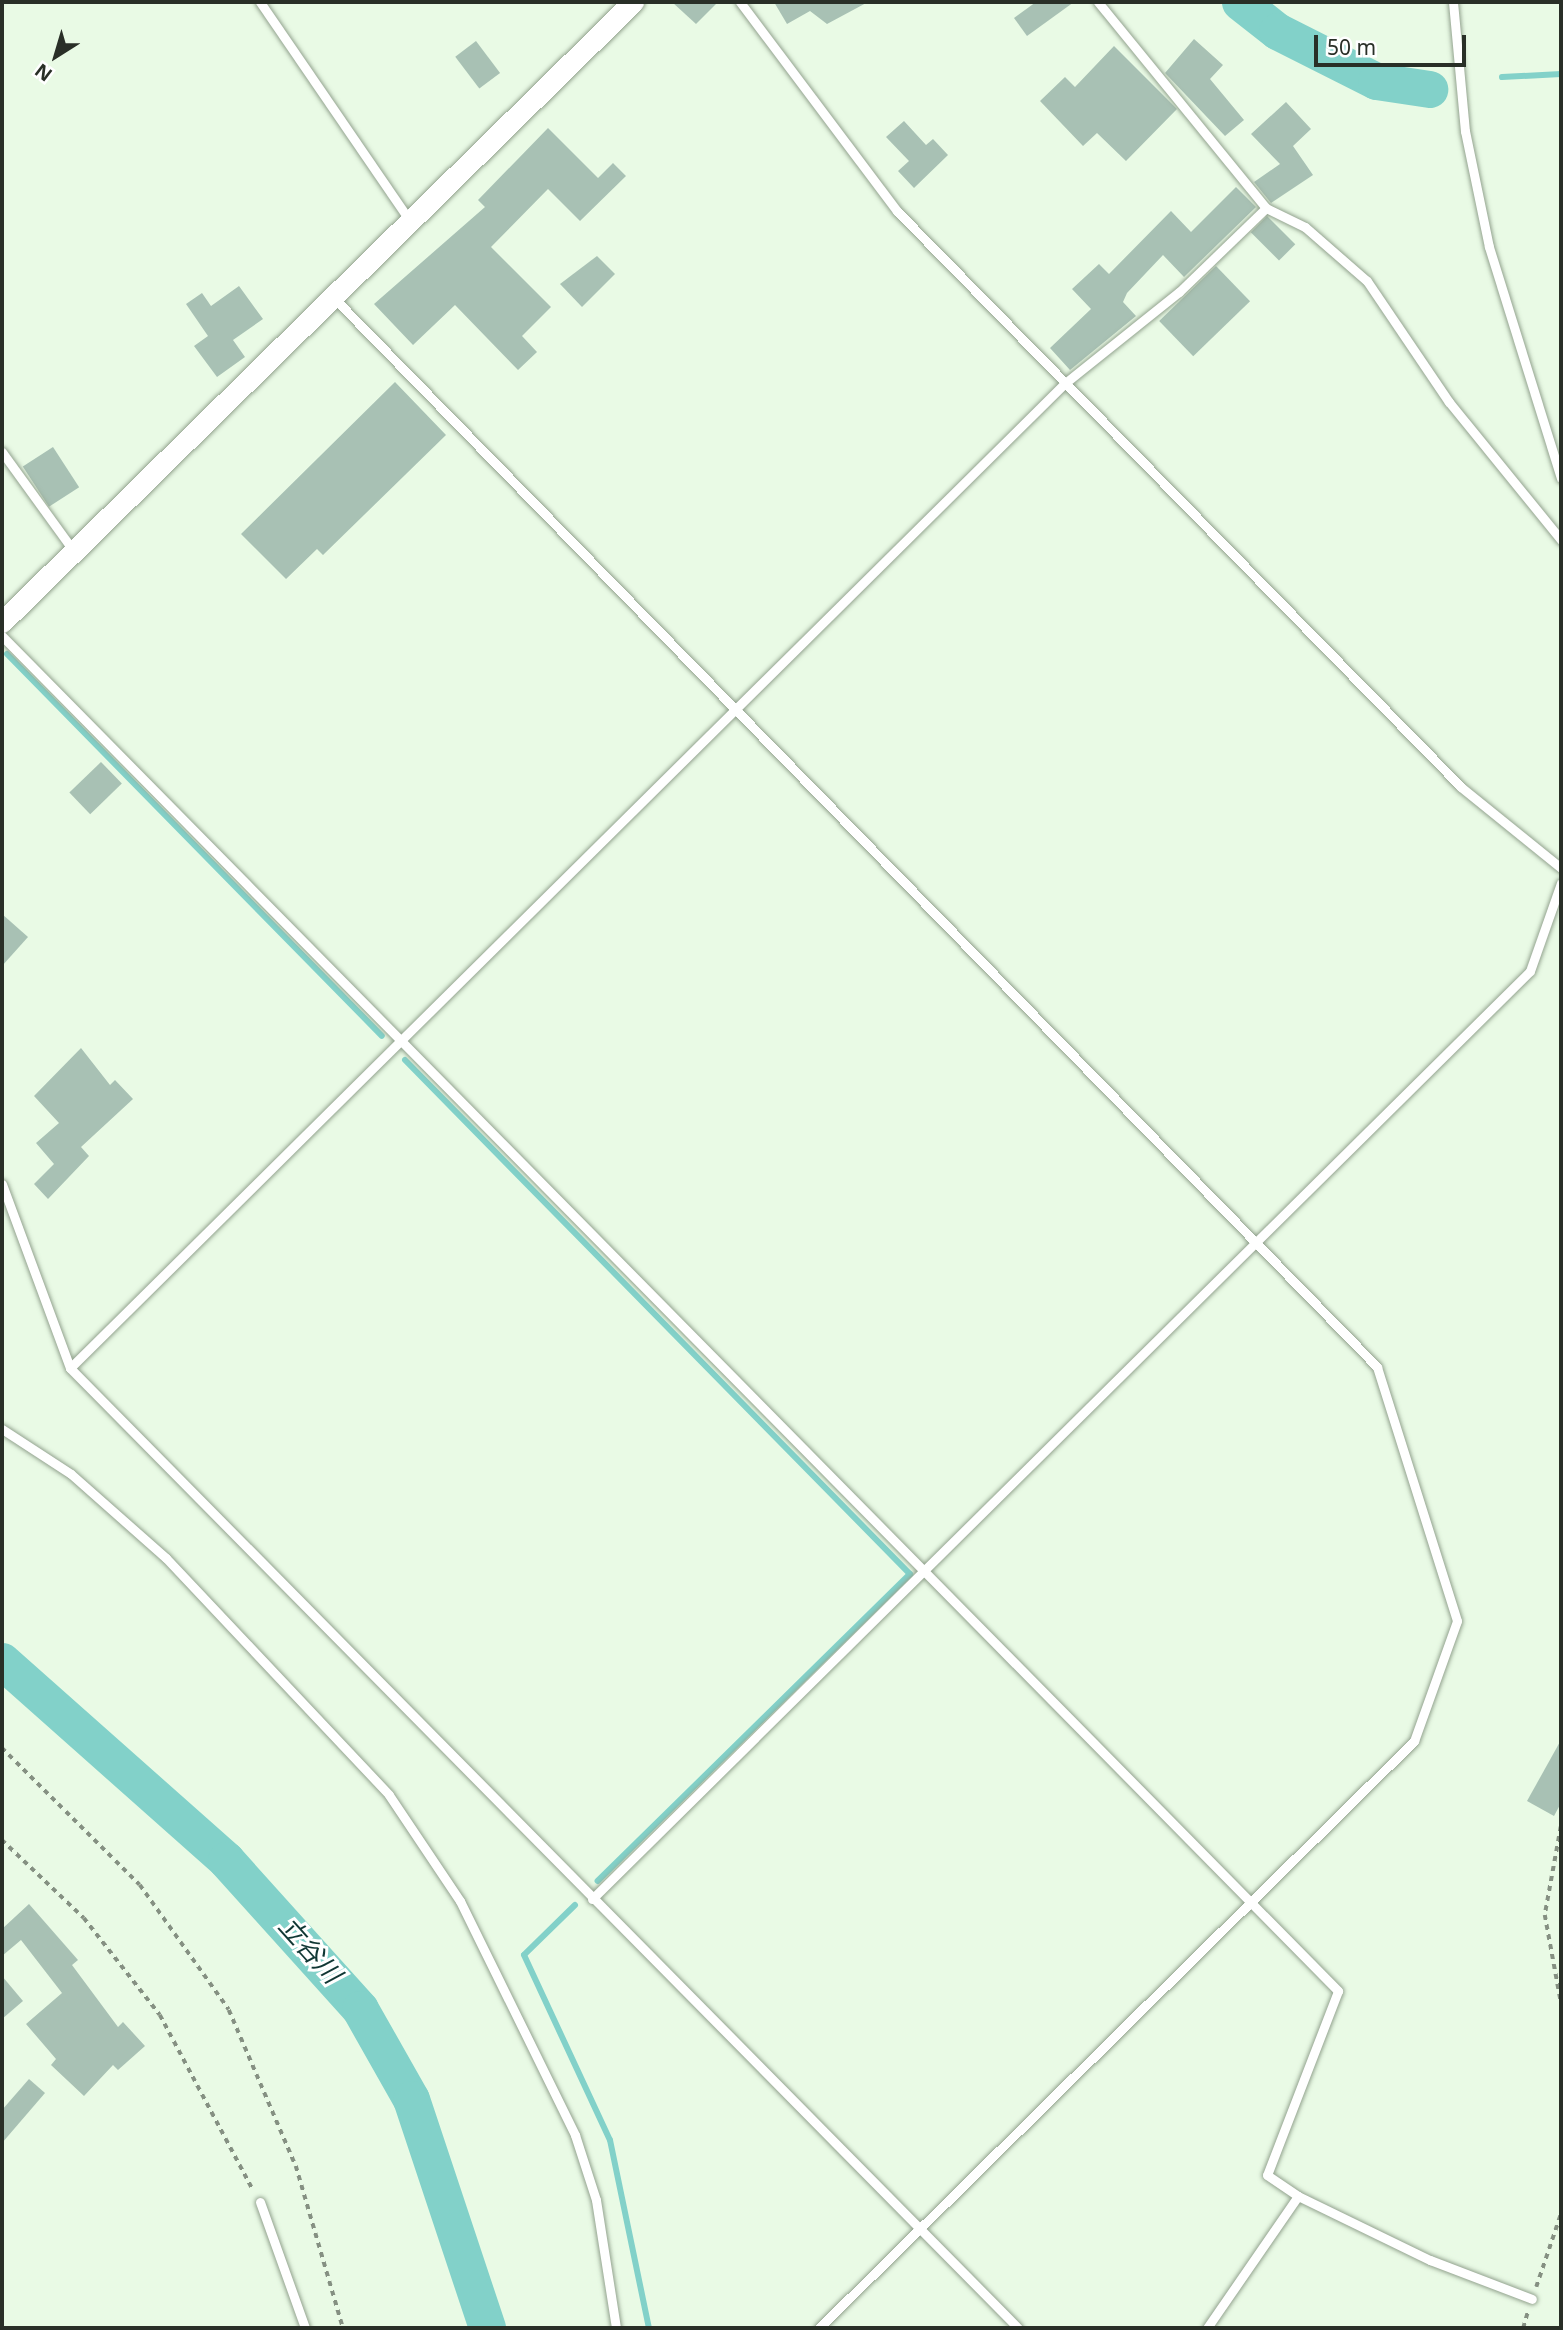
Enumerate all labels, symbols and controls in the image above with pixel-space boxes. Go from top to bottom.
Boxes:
north arrow [21,21,91,91]
scale bar [1318,21,1470,65]
text: 50 m [1327,33,1376,61]
text: N [29,58,57,88]
water label: 立谷川 [272,1911,348,1989]

